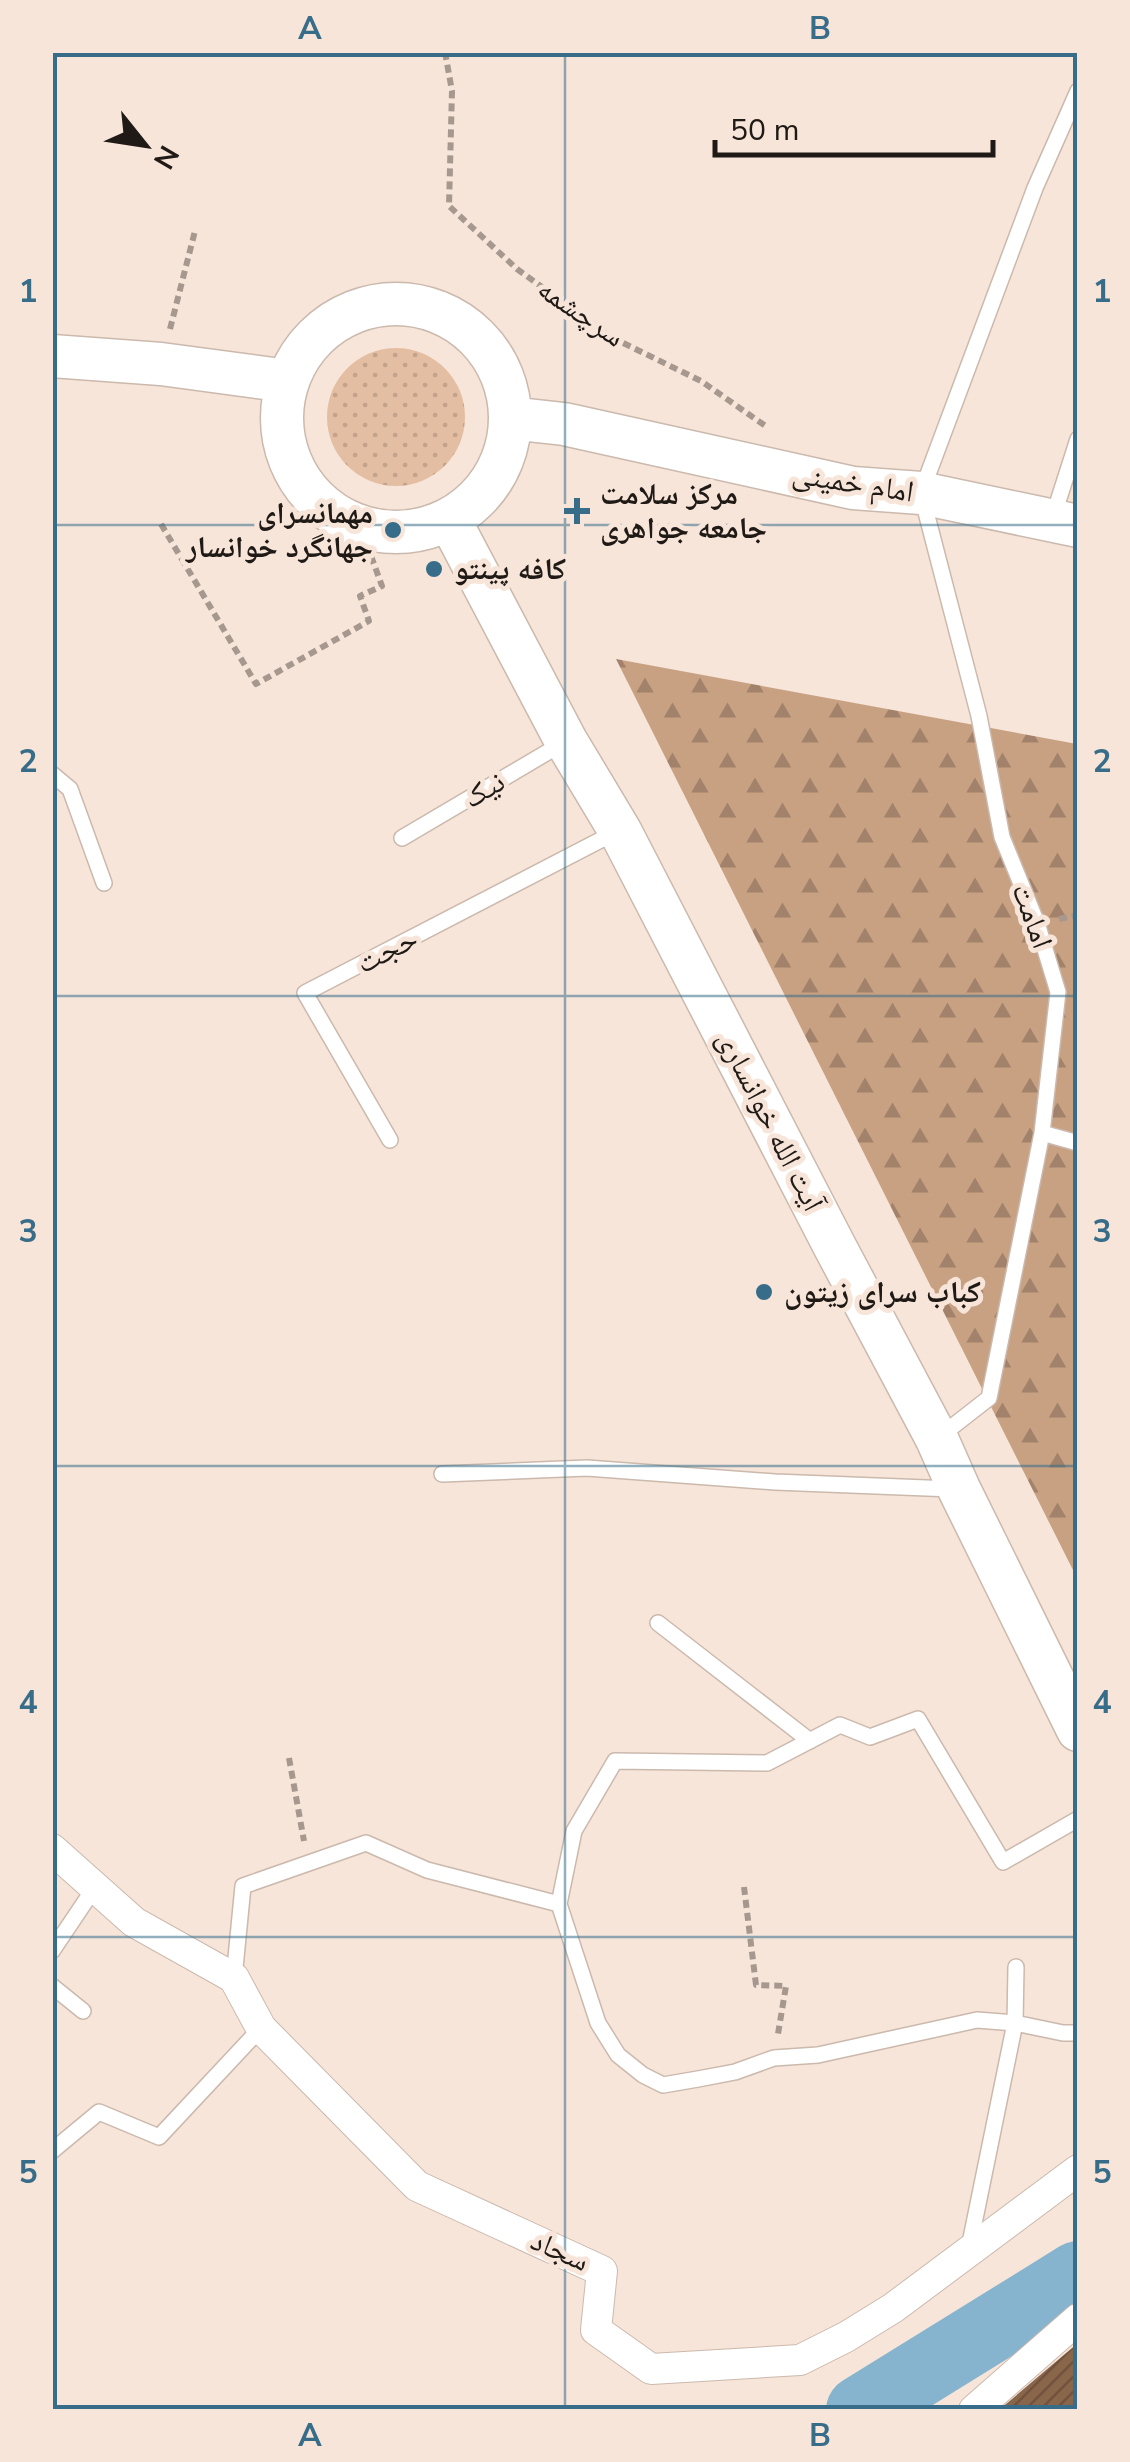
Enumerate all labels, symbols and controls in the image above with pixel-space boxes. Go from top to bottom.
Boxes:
text: A [298,7,322,50]
text: B [809,7,831,50]
north arrow [95,95,195,195]
scale bar [715,95,992,157]
text: 50 m [730,110,799,151]
text: N [144,138,187,176]
street label: سرچشمه [529,269,633,357]
text: 1 [18,270,38,313]
text: 1 [1092,270,1112,313]
street label: امام خمینی [789,453,917,513]
place label: مرکز سلامت جامعه جواهری [600,474,767,549]
place label: مهمانسرای جهانگرد خوانسار [184,493,373,568]
marker: مرکز سلامت جامعه جواهری [564,498,590,524]
marker: مهمانسرای جهانگرد خوانسار [382,519,404,541]
place label: کافه پینتو [454,549,566,590]
marker: کافه پینتو [423,558,445,580]
text: 2 [18,740,38,783]
text: 2 [1092,740,1112,783]
street label: نیک [455,762,513,818]
street label: امامت [1001,878,1063,954]
street label: حجت [349,918,425,984]
street label: آیت الله خوانساری [707,1024,834,1220]
text: 3 [18,1210,38,1253]
text: 3 [1092,1210,1112,1253]
place label: کباب سرای زیتون [784,1272,981,1313]
marker: کباب سرای زیتون [753,1281,775,1303]
text: 4 [18,1681,38,1724]
text: 4 [1092,1681,1112,1724]
text: 5 [18,2151,38,2194]
text: 5 [1092,2151,1112,2194]
street label: سجاد [524,2220,596,2282]
text: A [298,2414,322,2457]
text: B [809,2414,831,2457]

